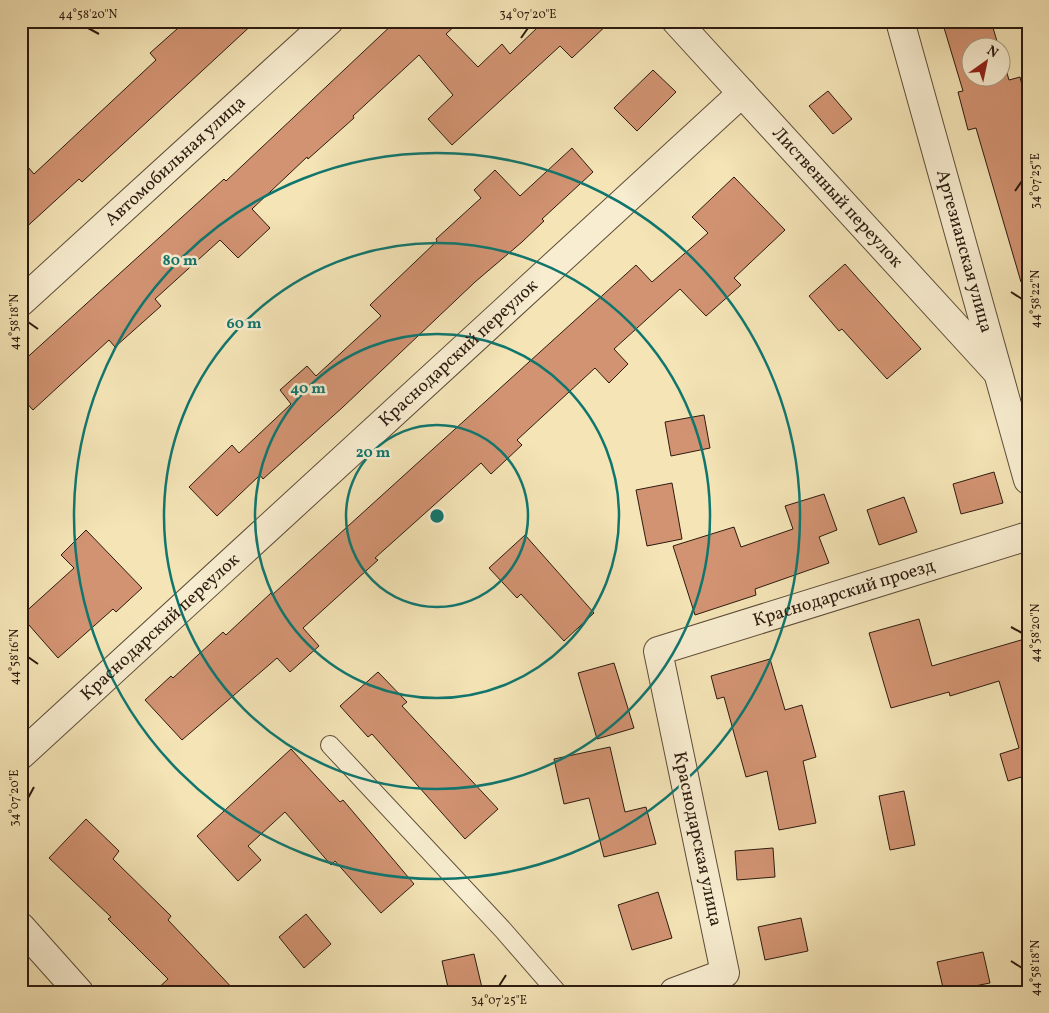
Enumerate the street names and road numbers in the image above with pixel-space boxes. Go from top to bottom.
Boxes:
street label: Автомобильная улица [99,90,251,232]
street label: Лиственный переулок [766,121,909,274]
street label: Артезианская улица [930,167,999,336]
street label: Краснодарский переулок [373,273,544,433]
street label: Краснодарский переулок [75,547,246,707]
street label: Краснодарский проезд [750,553,938,633]
street label: Краснодарская улица [666,749,728,929]

